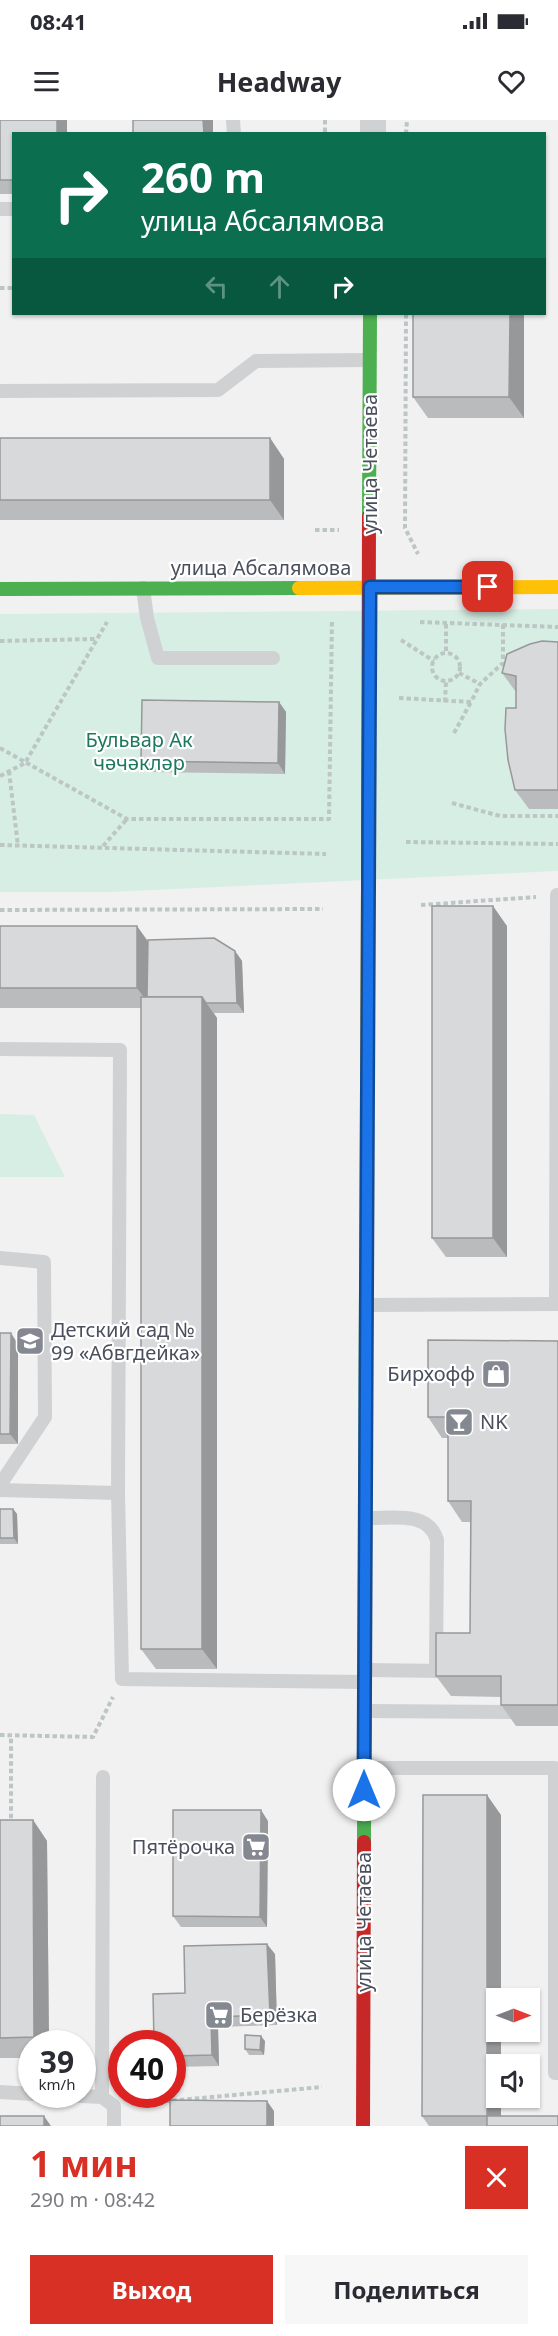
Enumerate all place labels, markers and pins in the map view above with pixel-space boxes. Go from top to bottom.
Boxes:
pin [462,561,513,612]
place label: Детский сад № 99 «Абвгдейка» [51,1316,200,1366]
school or university icon: Детский сад № 99 «Абвгдейка» [14,1325,46,1357]
shop icon: Бирхофф [480,1358,512,1390]
place label: Бирхофф [387,1360,475,1387]
bar icon: NK [443,1406,475,1438]
place label: NK [480,1408,508,1435]
supermarket icon: Пятёрочка [240,1831,272,1863]
place label: Пятёрочка [132,1833,235,1860]
supermarket icon: Берёзка [203,1999,235,2031]
place label: Берёзка [240,2001,318,2028]

